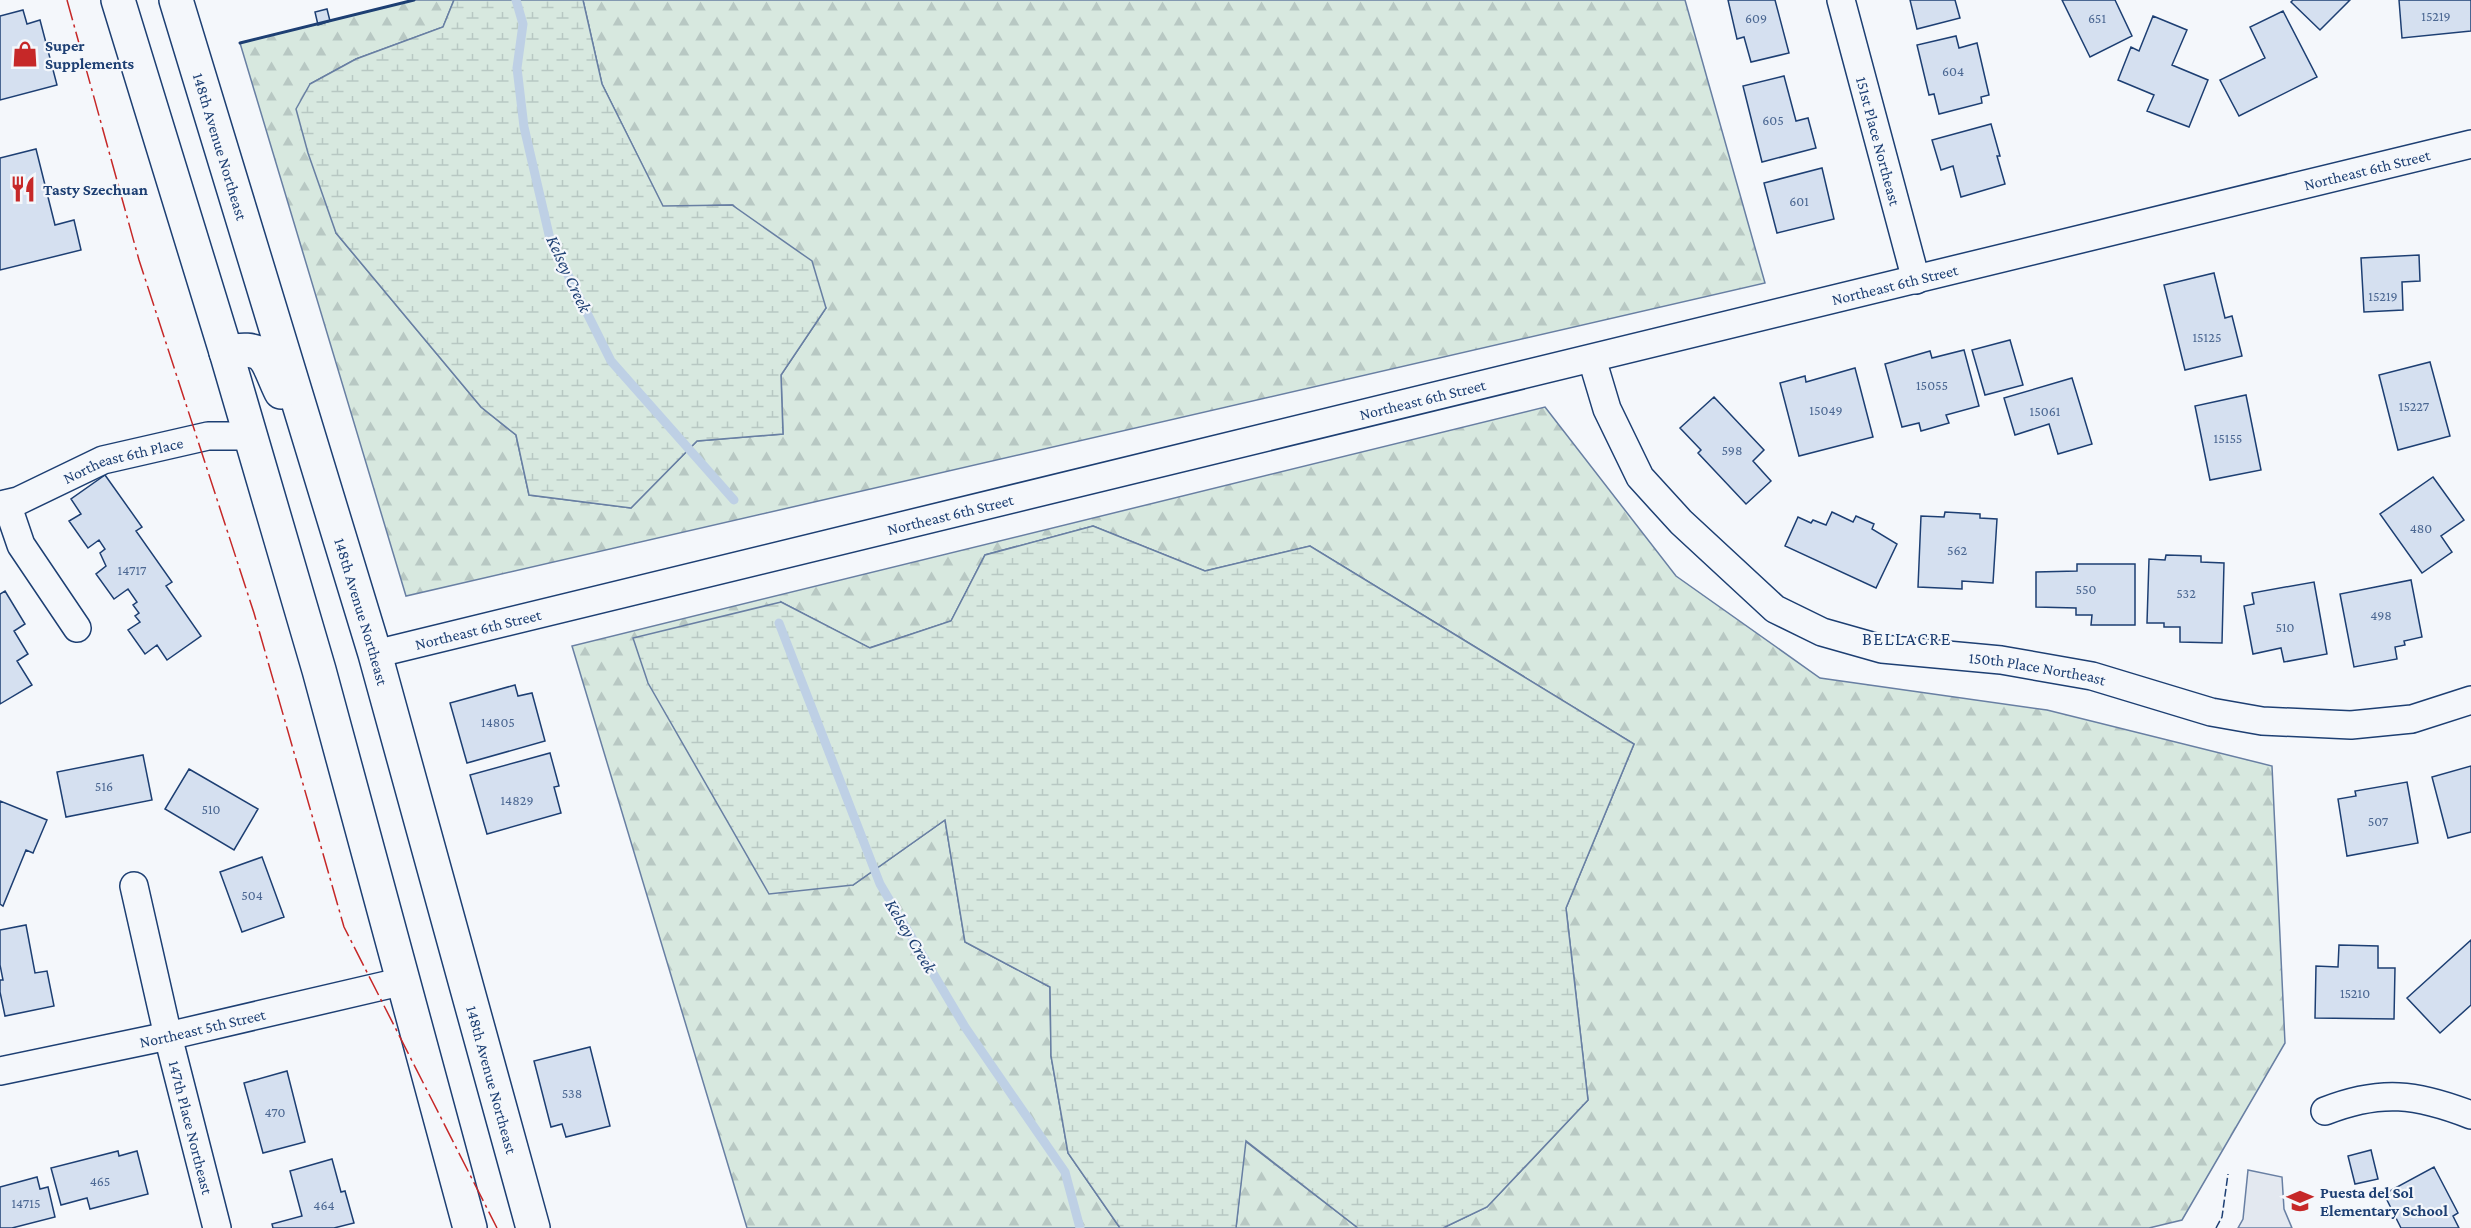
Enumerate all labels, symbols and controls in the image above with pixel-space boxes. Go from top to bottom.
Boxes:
house number: 15219 [2421,8,2451,24]
house number: 609 [1745,10,1767,26]
house number: 651 [2088,10,2106,26]
place label: Super Supplements [45,37,135,72]
shop icon: Super Supplements [10,39,40,69]
house number: 604 [1942,63,1964,79]
street label: 148th Avenue Northeast [190,71,251,223]
street label: 151st Place Northeast [1853,75,1904,208]
house number: 605 [1762,112,1784,128]
street label: Northeast 6th Street [2302,146,2432,193]
restaurant icon: Tasty Szechuan [8,174,38,204]
place label: Tasty Szechuan [43,181,148,198]
house number: 601 [1789,193,1809,209]
water label: Kelsey Creek [542,232,596,317]
street label: Northeast 6th Street [1830,261,1960,308]
house number: 15219 [2368,288,2398,304]
house number: 15125 [2192,329,2222,345]
street label: Northeast 6th Street [1358,375,1488,423]
house number: 15055 [1916,377,1948,393]
house number: 15227 [2399,398,2430,414]
house number: 15049 [1809,402,1843,418]
house number: 15061 [2030,403,2061,419]
house number: 15155 [2214,430,2242,446]
street label: Northeast 6th Place [60,433,185,486]
house number: 598 [1721,442,1743,458]
street label: Northeast 6th Street [885,490,1016,538]
house number: 480 [2410,520,2432,536]
street label: 148th Avenue Northeast [332,536,392,688]
house number: 562 [1947,542,1967,558]
house number: 14717 [117,562,147,578]
house number: 550 [2076,581,2097,597]
house number: 532 [2176,585,2196,601]
street label: Northeast 6th Street [413,605,544,652]
house number: 498 [2370,607,2392,623]
house number: 510 [2275,619,2295,635]
district label: BELLACRE [1862,629,1952,649]
street label: 150th Place Northeast [1968,649,2109,688]
house number: 14805 [481,714,515,730]
house number: 516 [95,778,113,794]
house number: 14829 [500,792,534,808]
house number: 510 [201,801,221,817]
house number: 507 [2368,813,2389,829]
house number: 504 [241,887,263,903]
water label: Kelsey Creek [881,895,941,978]
house number: 15210 [2340,985,2370,1001]
street label: 148th Avenue Northeast [464,1004,521,1156]
street label: Northeast 5th Street [138,1005,268,1050]
street label: 147th Place Northeast [166,1059,217,1197]
house number: 538 [562,1085,582,1101]
house number: 470 [265,1104,286,1120]
house number: 465 [90,1173,110,1189]
place label: Puesta del Sol Elementary School [2320,1184,2448,1219]
school or university icon: Puesta del Sol Elementary School [2285,1186,2315,1216]
house number: 14715 [11,1195,41,1211]
house number: 464 [313,1197,335,1213]

